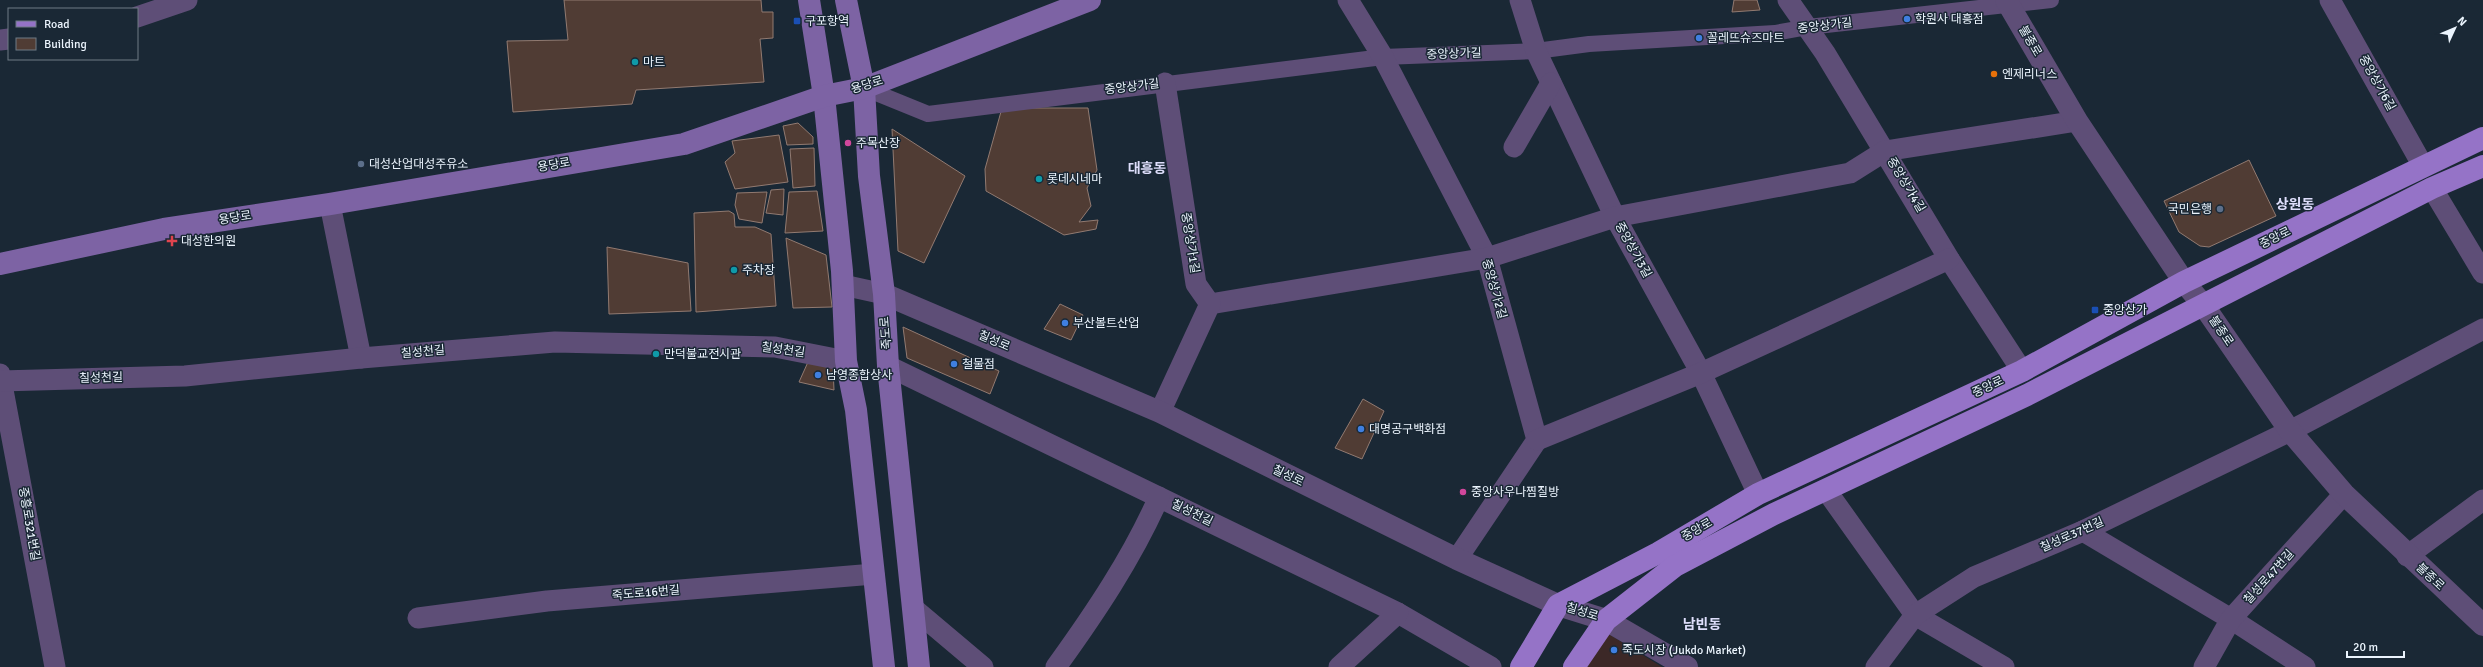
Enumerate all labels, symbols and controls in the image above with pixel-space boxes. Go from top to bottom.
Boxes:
legend [8,8,138,60]
north arrow [2435,8,2475,48]
place label: 학원사 대흥점 [1915,12,1984,27]
place label: 구포항역 [805,14,849,29]
marker: 학원사 대흥점 [1902,14,1912,24]
text: N [2454,14,2469,29]
street label: 중앙상가길 [1797,15,1853,37]
marker: 구포항역 [792,16,802,26]
text: Road [44,17,70,32]
street label: 불종로 [2015,23,2045,59]
place label: 꼴레뜨슈즈마트 [1707,31,1784,46]
marker: 꼴레뜨슈즈마트 [1694,33,1704,43]
text: Building [44,37,87,52]
street label: 중앙상가길 [1426,46,1482,62]
street label: 중앙상가6길 [2355,52,2399,114]
place label: 마트 [643,55,665,70]
marker: 마트 [630,57,640,67]
place label: 엔제리너스 [2002,67,2057,82]
marker: 엔제리너스 [1989,69,1999,79]
street label: 용당로 [849,73,885,97]
street label: 중앙상가길 [1104,76,1160,98]
place label: 주목산장 [856,136,900,151]
marker: 주목산장 [843,138,853,148]
street label: 용당로 [536,155,572,175]
street label: 중앙상가4길 [1884,155,1928,215]
place label: 대성산업대성주유소 [369,157,468,172]
marker: 대성산업대성주유소 [356,159,366,169]
district label: 대흥동 [1128,160,1166,177]
place label: 롯데시네마 [1047,172,1102,187]
marker: 롯데시네마 [1034,174,1044,184]
district label: 상원동 [2276,196,2314,213]
place label: 국민은행 [2168,202,2212,217]
marker: 국민은행 [2215,204,2225,214]
street label: 용당로 [217,208,253,228]
street label: 중앙상가1길 [1178,211,1202,275]
street label: 중앙상가3길 [1611,219,1655,281]
street label: 중앙로 [2257,224,2293,252]
place label: 대성한의원 [181,234,236,249]
marker: 대성한의원 [166,235,178,247]
street label: 중앙상가2길 [1478,257,1510,321]
place label: 주차장 [742,263,775,278]
marker: 주차장 [729,265,739,275]
place label: 중앙상가 [2103,303,2147,318]
marker: 중앙상가 [2090,305,2100,315]
street label: 불종로 [2206,313,2236,349]
street label: 죽도로 [877,316,895,350]
place label: 부산볼트산업 [1073,316,1139,331]
marker: 부산볼트산업 [1060,318,1070,328]
street label: 칠성로 [976,328,1012,354]
street label: 칠성천길 [760,339,806,361]
street label: 칠성천길 [400,343,446,361]
place label: 만덕불교전시관 [664,347,741,362]
marker: 만덕불교전시관 [651,349,661,359]
place label: 철물점 [962,357,995,372]
marker: 철물점 [949,359,959,369]
place label: 남영종합상사 [826,368,892,383]
street label: 칠성천길 [79,370,123,386]
marker: 남영종합상사 [813,370,823,380]
street label: 중앙로 [1970,373,2006,401]
place label: 대명공구백화점 [1369,422,1446,437]
marker: 대명공구백화점 [1356,424,1366,434]
street label: 칠성로 [1270,462,1306,490]
place label: 중앙사우나찜질방 [1471,485,1559,500]
street label: 중흥로321번길 [15,486,43,562]
marker: 중앙사우나찜질방 [1458,487,1468,497]
street label: 칠성천길 [1169,497,1215,529]
street label: 칠성로37번길 [2038,514,2106,556]
street label: 중앙로 [1679,515,1715,545]
street label: 칠성로47번길 [2241,547,2297,607]
street label: 불종로 [2413,560,2447,594]
street label: 죽도로16번길 [611,583,681,603]
street label: 칠성로 [1564,600,1600,624]
district label: 남빈동 [1683,616,1721,633]
scale bar [2347,633,2404,659]
text: 20 m [2353,640,2378,655]
place label: 죽도시장 (Jukdo Market) [1622,643,1746,658]
marker: 죽도시장 (Jukdo Market) [1609,645,1619,655]

